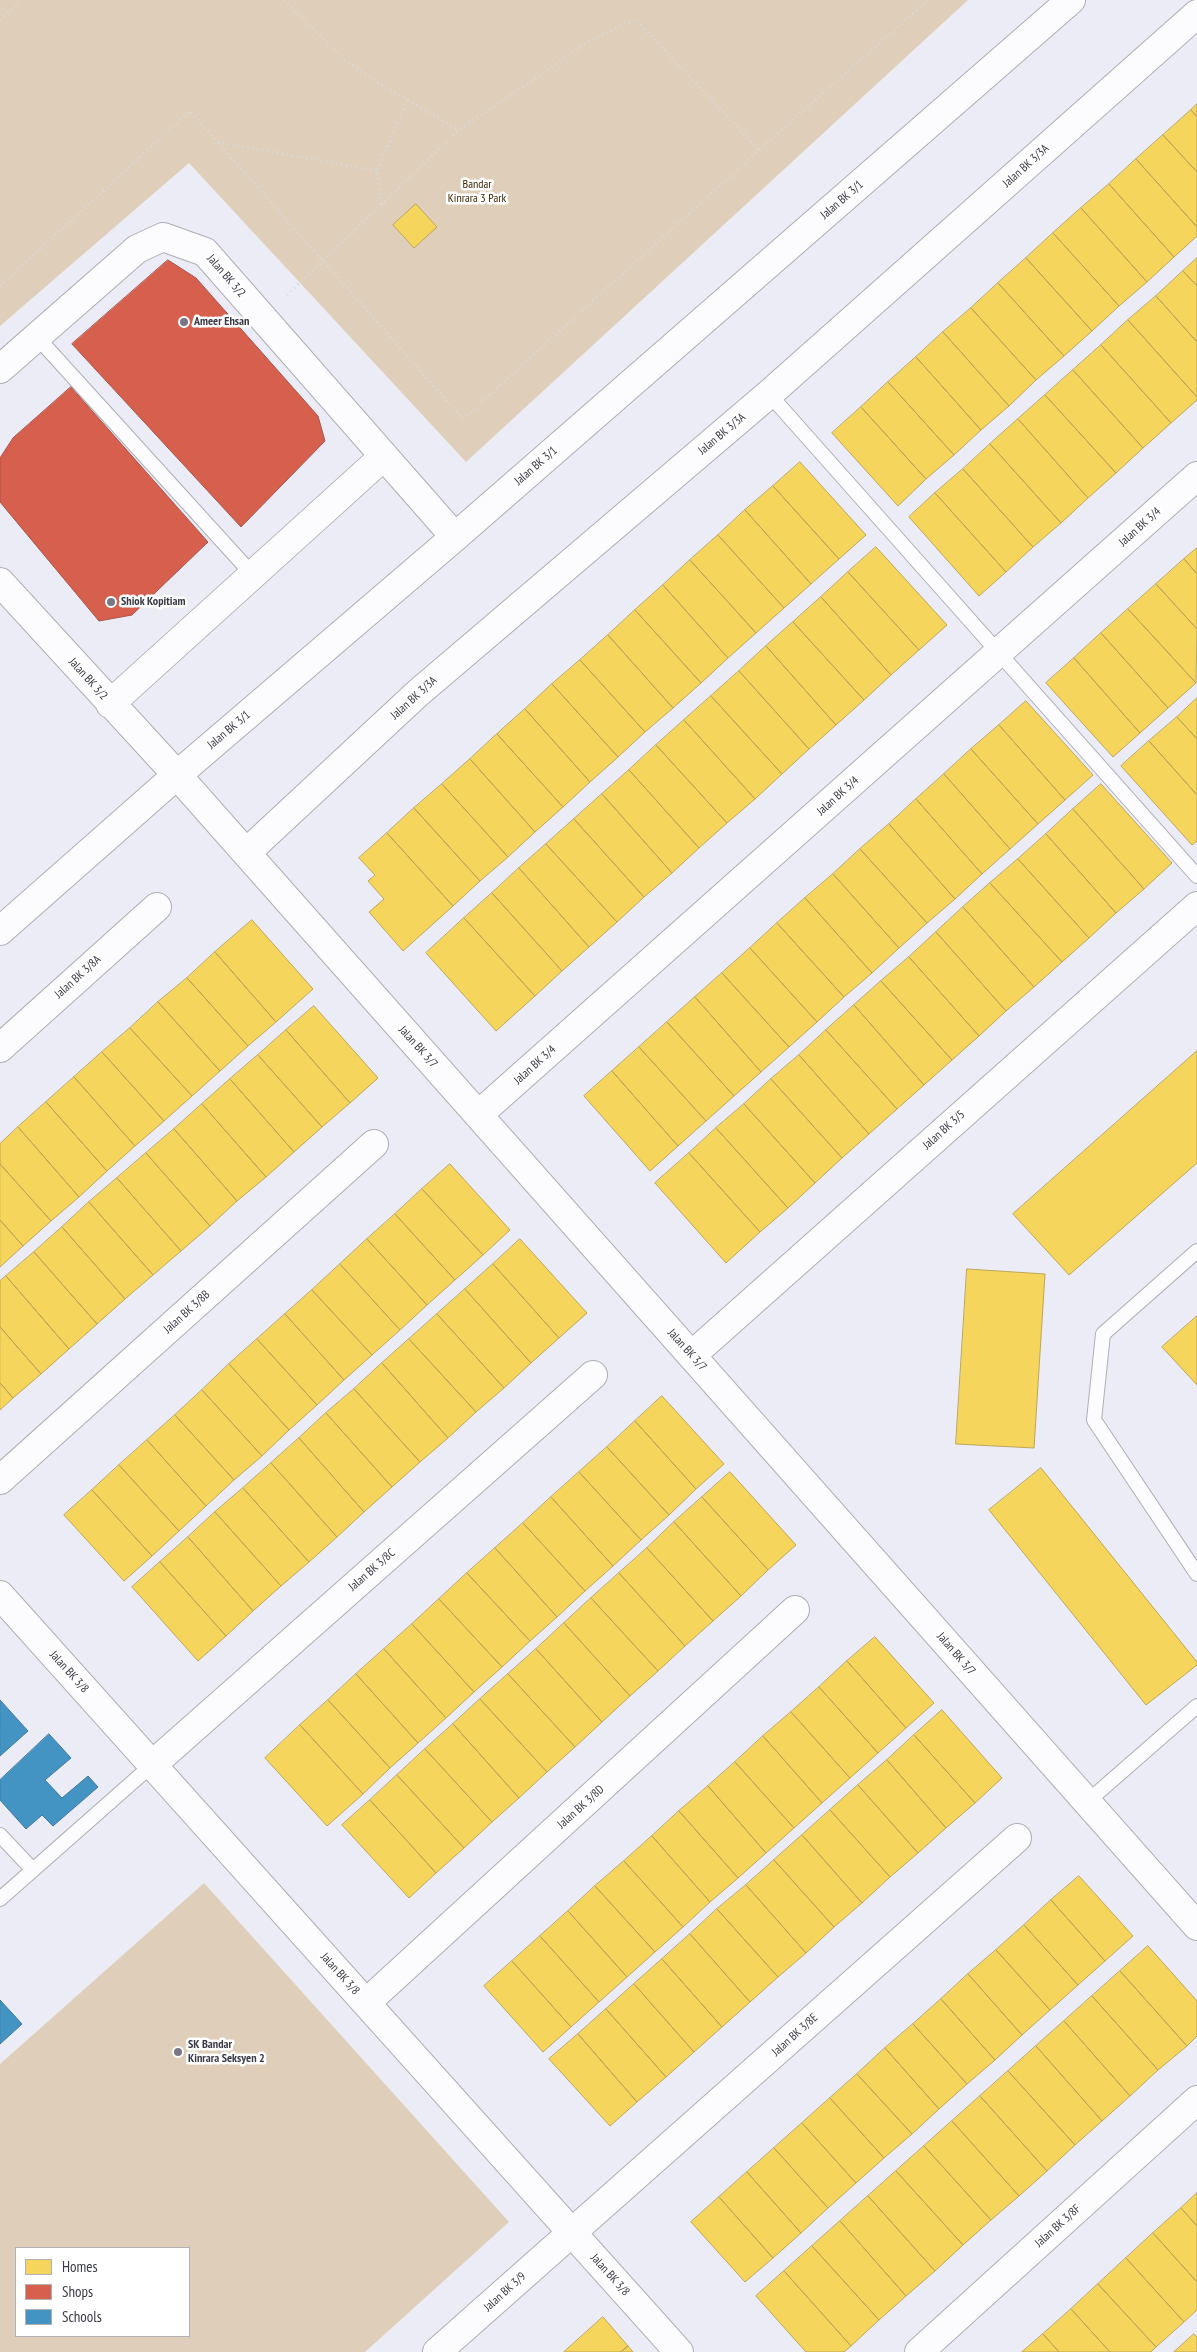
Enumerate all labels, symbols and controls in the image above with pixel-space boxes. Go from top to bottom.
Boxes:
street label: Jalan BK 3/3A [1000,142,1052,190]
park label: Bandar Kinrara 3 Park [448,178,506,206]
street label: Jalan BK 3/1 [818,178,866,222]
street label: Jalan BK 3/2 [204,252,248,300]
place label: Ameer Ehsan [194,315,249,329]
marker: Ameer Ehsan [178,316,190,328]
street label: Jalan BK 3/3A [695,410,749,458]
street label: Jalan BK 3/1 [512,444,560,488]
street label: Jalan BK 3/4 [1116,504,1164,550]
place label: Shiok Kopitiam [121,595,185,609]
marker: Shiok Kopitiam [105,596,117,608]
street label: Jalan BK 3/2 [65,655,111,703]
street label: Jalan BK 3/3A [388,674,440,722]
street label: Jalan BK 3/1 [205,708,253,752]
street label: Jalan BK 3/4 [814,773,862,819]
street label: Jalan BK 3/8A [52,953,104,1001]
street label: Jalan BK 3/7 [395,1023,441,1071]
street label: Jalan BK 3/4 [511,1042,559,1088]
street label: Jalan BK 3/5 [920,1107,968,1153]
street label: Jalan BK 3/8B [161,1288,213,1336]
street label: Jalan BK 3/7 [664,1326,710,1374]
street label: Jalan BK 3/8C [346,1546,398,1594]
street label: Jalan BK 3/7 [934,1630,978,1678]
street label: Jalan BK 3/8 [46,1648,92,1696]
street label: Jalan BK 3/8D [555,1782,607,1832]
street label: Jalan BK 3/8 [317,1950,363,1998]
street label: Jalan BK 3/8E [769,2011,821,2059]
place label: SK Bandar Kinrara Seksyen 2 [188,2038,265,2066]
marker: SK Bandar Kinrara Seksyen 2 [172,2046,184,2058]
street label: Jalan BK 3/8F [1032,2202,1084,2250]
legend [15,2247,190,2337]
street label: Jalan BK 3/8 [587,2251,633,2299]
text: Homes [62,2257,98,2276]
street label: Jalan BK 3/9 [481,2269,529,2315]
text: Shops [62,2282,93,2301]
text: Schools [62,2307,102,2326]

